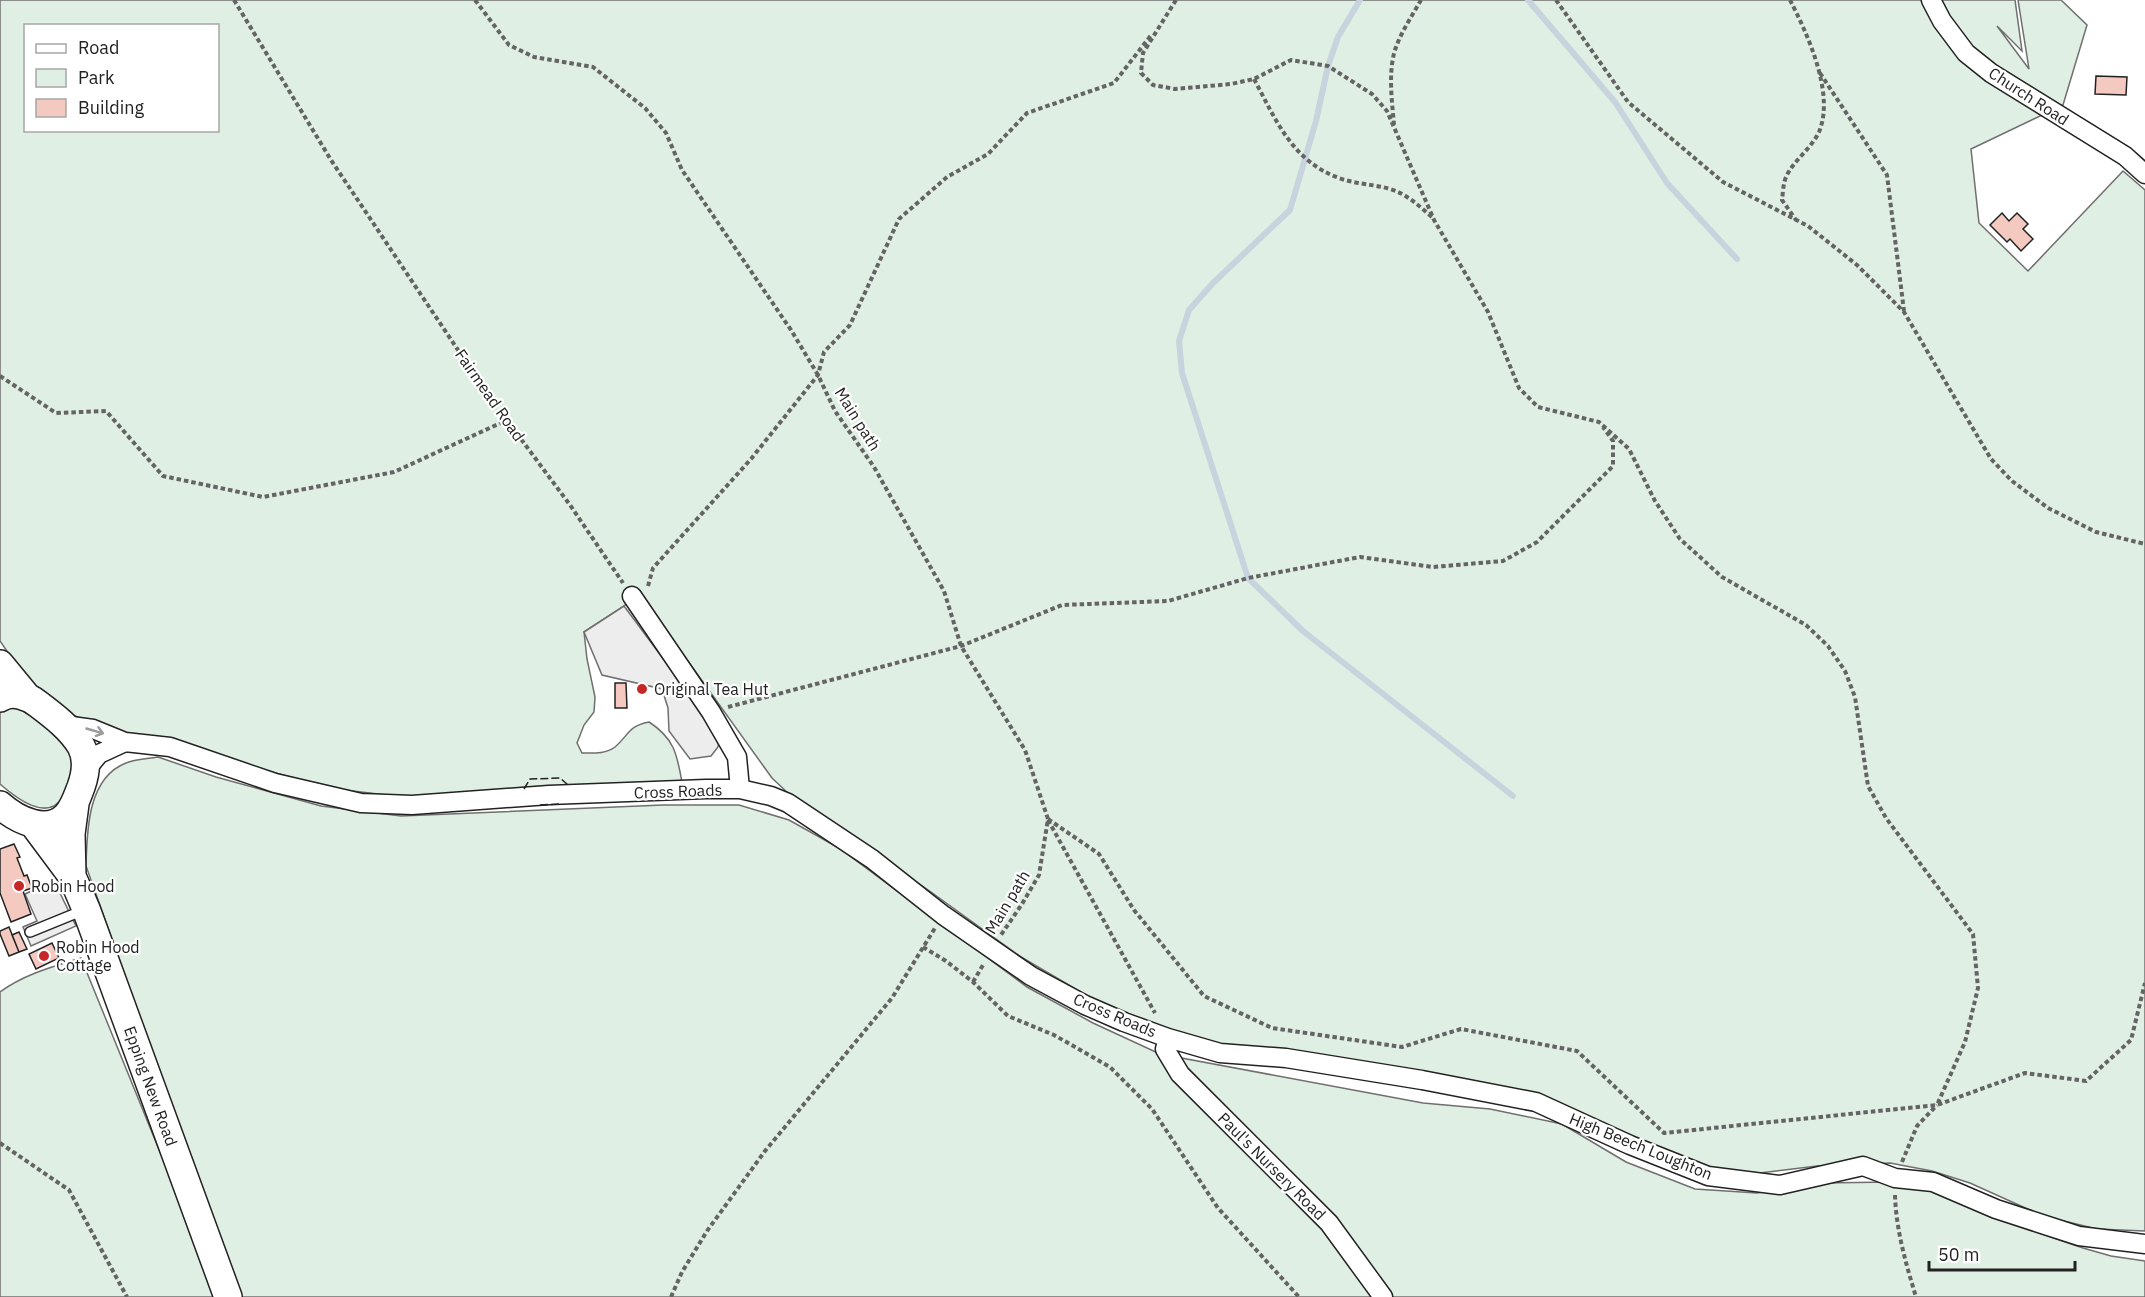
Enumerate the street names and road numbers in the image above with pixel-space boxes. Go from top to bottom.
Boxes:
street label: Church Road [1985,63,2073,129]
street label: Fairmead Road [451,345,529,445]
street label: Main path [831,384,885,454]
street label: Cross Roads [633,779,723,803]
street label: Main path [980,866,1034,938]
street label: Cross Roads [1070,988,1160,1042]
street label: Epping New Road [120,1023,182,1149]
street label: Paul's Nursery Road [1214,1108,1330,1224]
street label: High Beech Loughton [1567,1108,1715,1184]

